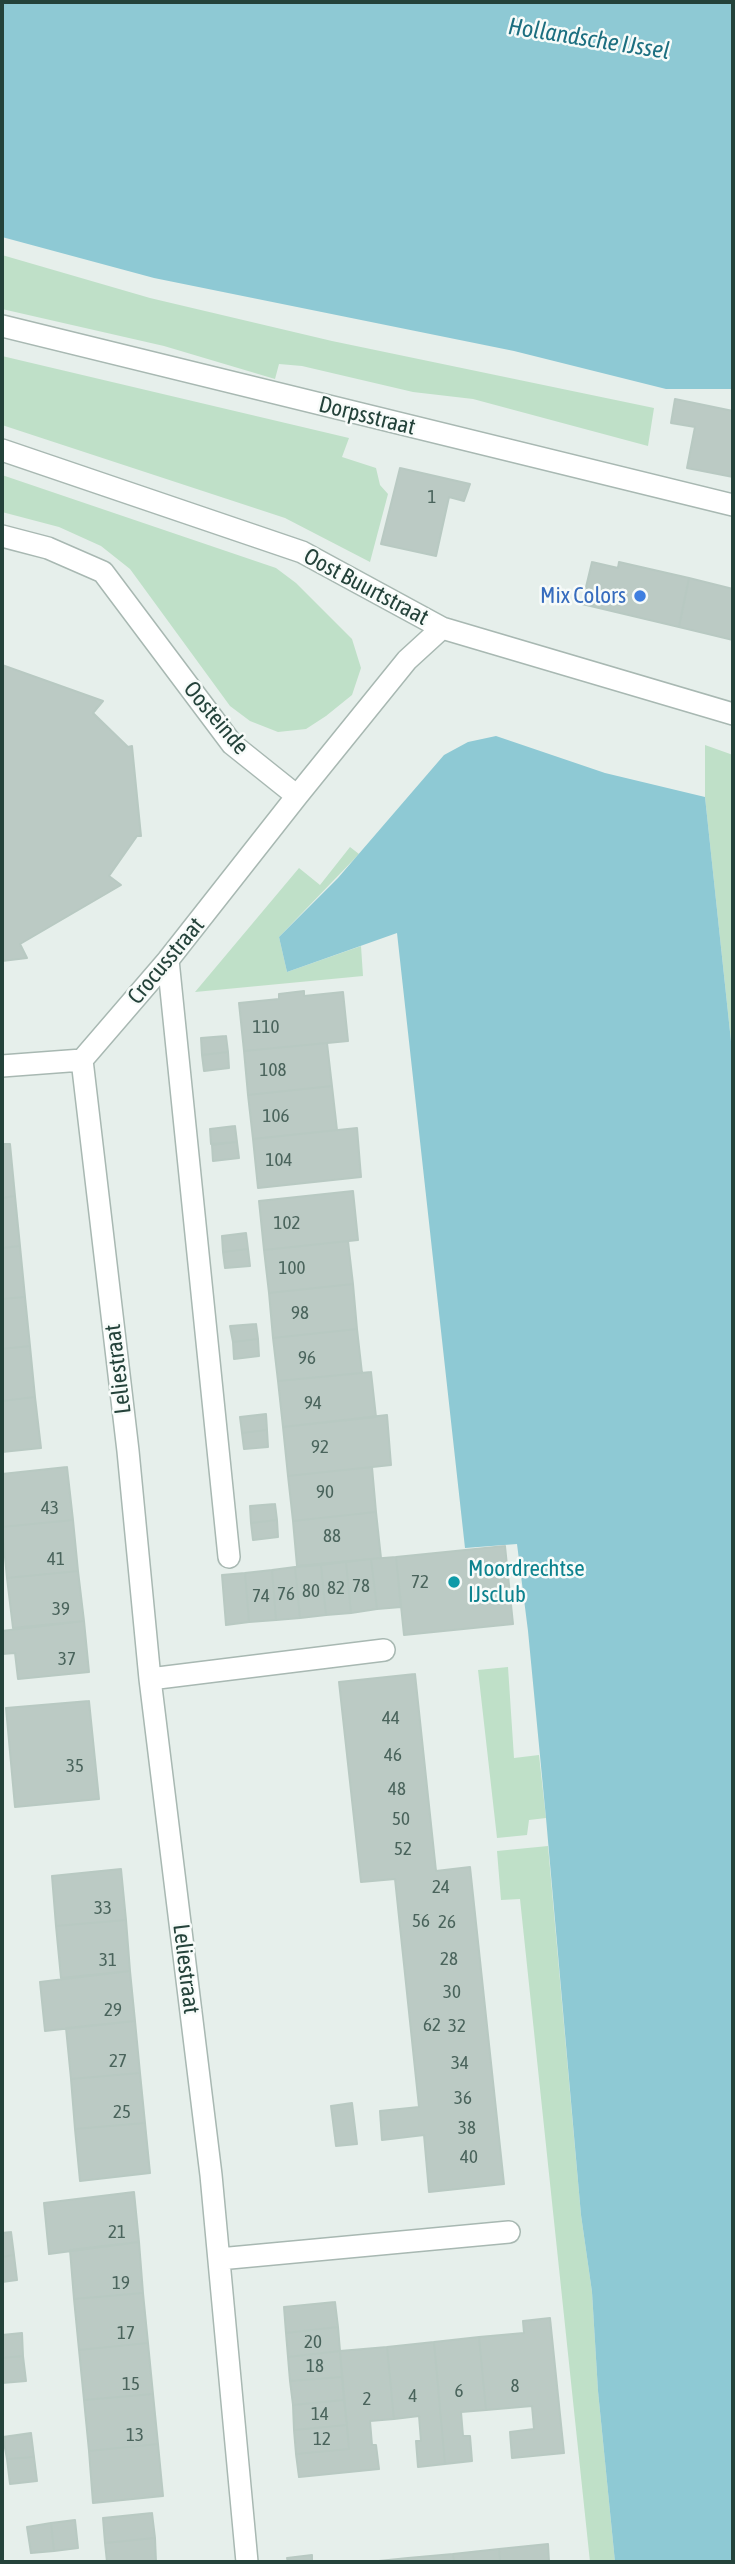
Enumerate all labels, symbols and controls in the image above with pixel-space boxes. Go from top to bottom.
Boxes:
water label: Hollandsche IJssel [506,12,672,66]
street label: Dorpsstraat [316,391,418,441]
house number: 1 [428,486,436,508]
street label: Oost Buurtstraat [299,543,433,631]
place label: Mix Colors [540,582,626,610]
marker: Mix Colors [632,588,648,604]
street label: Oosteinde [177,676,255,760]
street label: Crocusstraat [122,912,210,1010]
house number: 110 [253,1016,279,1038]
house number: 108 [260,1059,286,1081]
house number: 106 [263,1105,289,1127]
house number: 104 [266,1149,292,1171]
house number: 102 [274,1212,300,1234]
house number: 100 [279,1257,305,1279]
house number: 98 [291,1302,309,1324]
street label: Leliestraat [99,1323,137,1415]
house number: 96 [298,1347,316,1369]
house number: 94 [304,1392,322,1414]
house number: 92 [311,1436,329,1458]
house number: 90 [316,1481,334,1503]
house number: 43 [41,1497,59,1519]
house number: 88 [323,1525,341,1547]
house number: 41 [47,1548,65,1570]
place label: Moordrechtse IJsclub [468,1555,585,1609]
house number: 72 [411,1571,429,1593]
marker: Moordrechtse IJsclub [446,1574,462,1590]
house number: 78 [352,1575,370,1597]
house number: 82 [327,1577,345,1599]
house number: 80 [302,1580,320,1602]
house number: 76 [277,1583,295,1605]
house number: 74 [252,1585,270,1607]
house number: 39 [52,1598,70,1620]
house number: 37 [58,1648,76,1670]
house number: 44 [382,1707,400,1729]
house number: 46 [384,1744,402,1766]
house number: 35 [66,1755,84,1777]
house number: 48 [388,1778,406,1800]
house number: 50 [392,1808,410,1830]
house number: 52 [394,1838,412,1860]
house number: 24 [432,1876,450,1898]
house number: 33 [94,1897,112,1919]
house number: 56 [412,1910,430,1932]
house number: 26 [438,1911,456,1933]
street label: Leliestraat [167,1923,205,2015]
house number: 28 [440,1948,458,1970]
house number: 31 [99,1949,117,1971]
house number: 30 [443,1981,461,2003]
house number: 29 [104,1999,122,2021]
house number: 62 [423,2014,441,2036]
house number: 32 [448,2015,466,2037]
house number: 27 [109,2050,127,2072]
house number: 34 [451,2052,469,2074]
house number: 36 [454,2087,472,2109]
house number: 25 [113,2101,131,2123]
house number: 38 [458,2117,476,2139]
house number: 40 [460,2146,478,2168]
house number: 21 [108,2221,126,2243]
house number: 19 [112,2272,130,2294]
house number: 17 [117,2322,135,2344]
house number: 20 [304,2331,322,2353]
house number: 18 [306,2355,324,2377]
house number: 15 [122,2373,140,2395]
house number: 8 [511,2375,519,2397]
house number: 6 [455,2380,463,2402]
house number: 4 [409,2385,417,2407]
house number: 2 [363,2388,371,2410]
house number: 14 [311,2403,329,2425]
house number: 13 [126,2424,144,2446]
house number: 12 [313,2428,331,2450]

